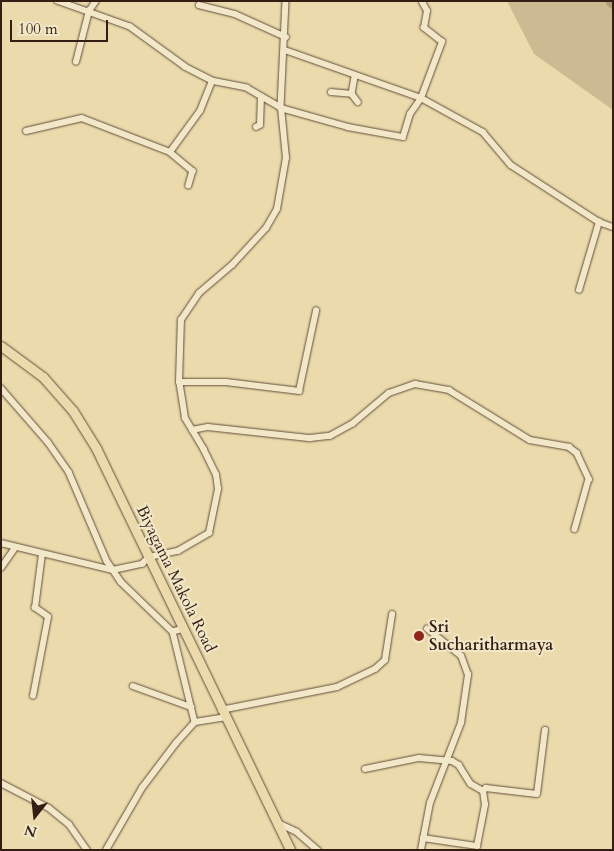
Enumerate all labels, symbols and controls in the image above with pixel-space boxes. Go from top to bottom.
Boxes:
scale bar [12,10,110,42]
text: 100 m [18,19,58,39]
street label: Biyagama Makola Road [132,502,220,656]
place label: Sri Sucharitharmaya [429,617,553,655]
marker: Sri Sucharitharmaya [413,630,425,642]
north arrow [10,791,60,841]
text: N [22,820,39,842]

